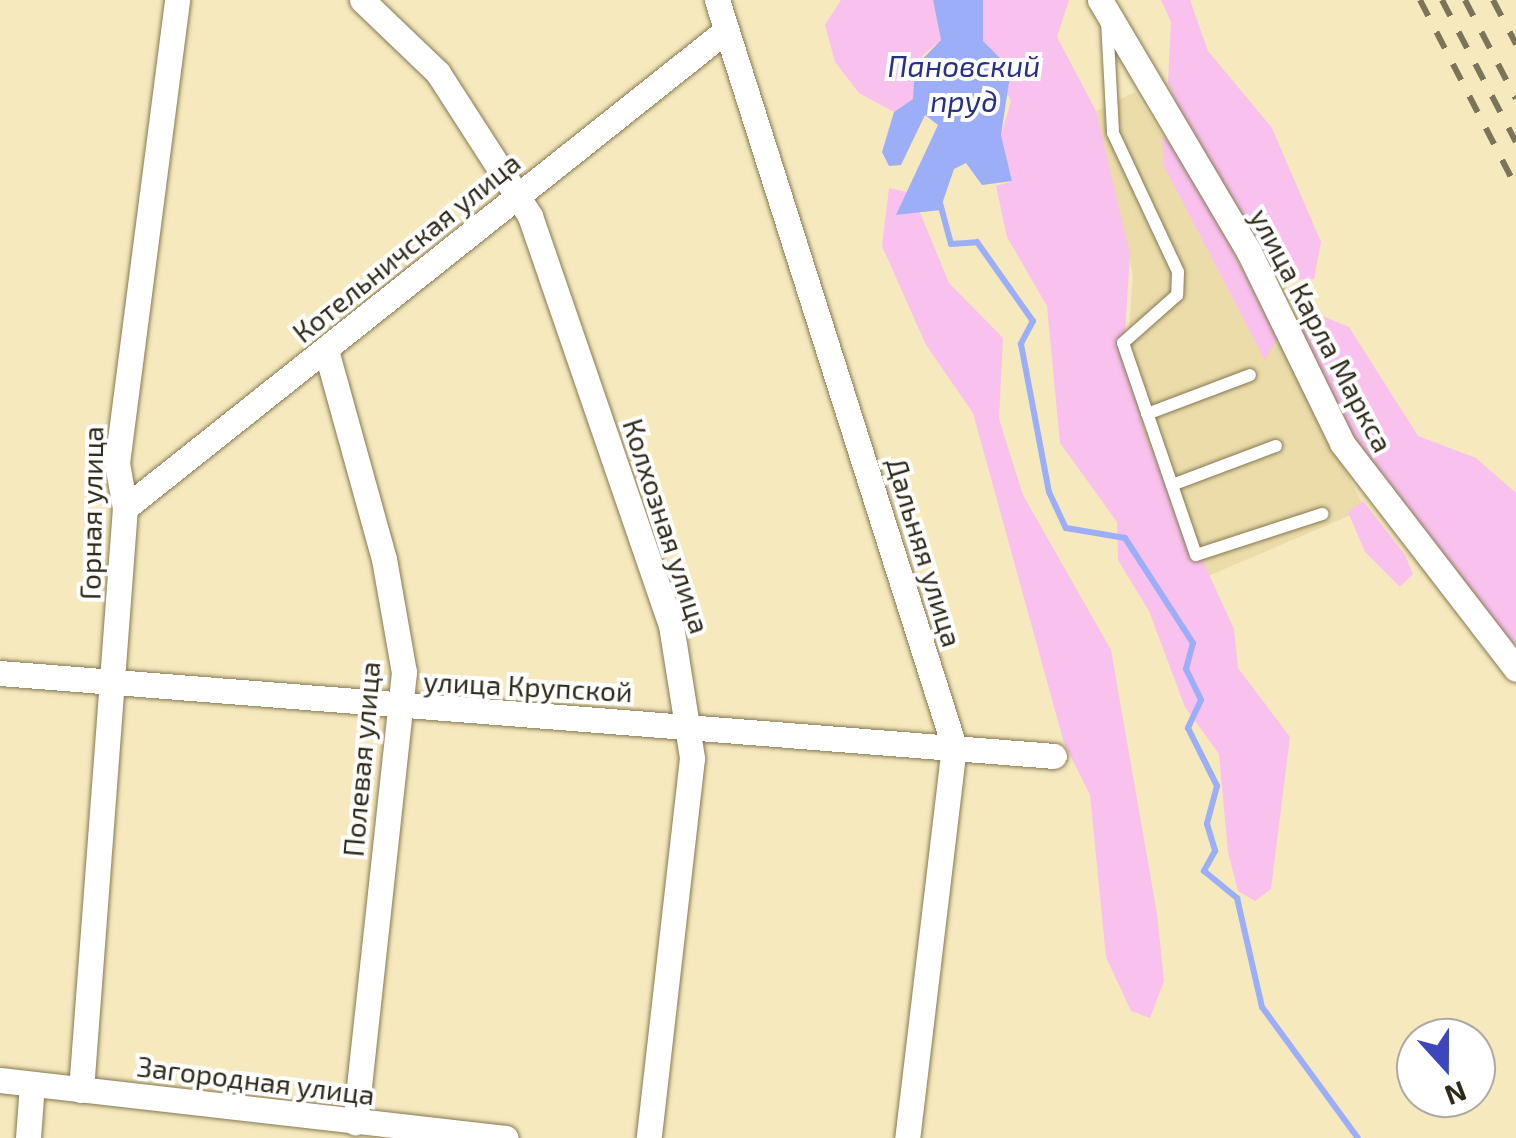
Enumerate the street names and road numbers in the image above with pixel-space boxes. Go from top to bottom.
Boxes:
street label: Котельничская улица [286,145,526,349]
street label: улица Карла Маркса [1244,203,1400,457]
street label: Колхозная улица [616,414,718,638]
street label: Горная улица [73,426,109,600]
street label: Дальняя улица [880,453,970,651]
street label: Полевая улица [336,660,386,858]
street label: улица Крупской [423,664,633,708]
street label: Загородная улица [135,1049,377,1111]

